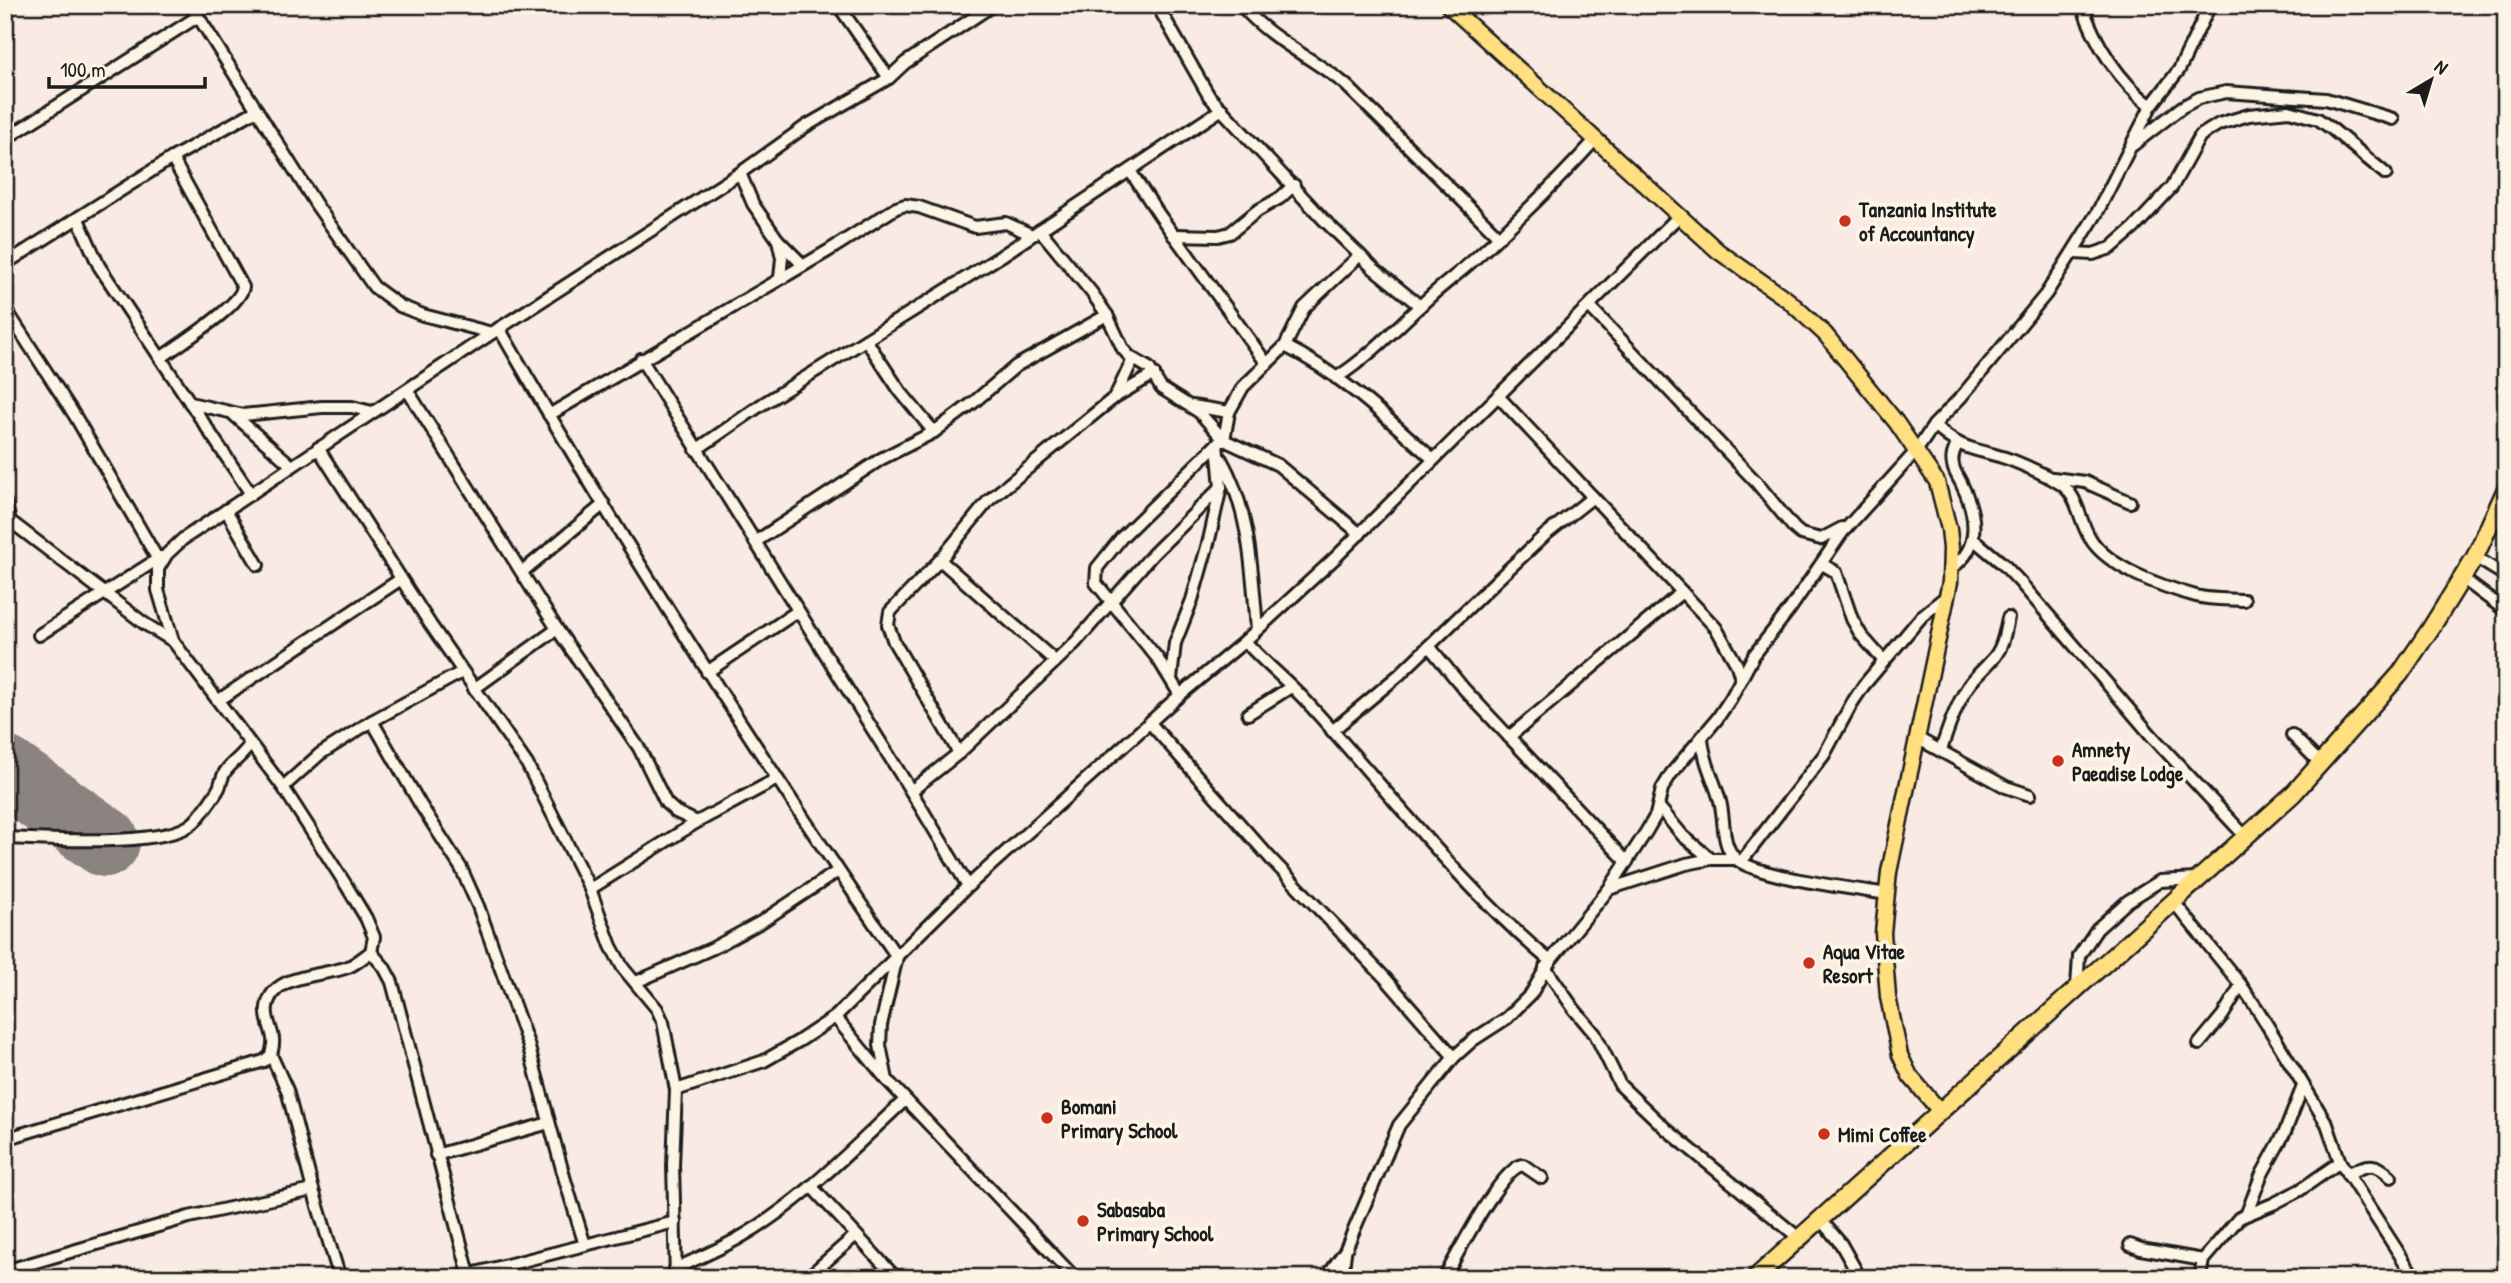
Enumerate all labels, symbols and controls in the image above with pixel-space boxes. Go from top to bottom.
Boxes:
scale bar [49,46,205,90]
north arrow [2396,46,2466,116]
text: N [2429,53,2453,80]
text: 100 m [60,55,106,84]
place label: Tanzania Institute of Accountancy [1858,195,1997,249]
marker: Tanzania Institute of Accountancy [1837,213,1853,229]
place label: Amnety Paeadise Lodge [2072,735,2184,789]
marker: Amnety Paeadise Lodge [2050,753,2066,769]
place label: Aqua Vitae Resort [1823,937,1905,990]
marker: Aqua Vitae Resort [1801,955,1817,971]
place label: Bomani Primary School [1061,1092,1178,1146]
marker: Bomani Primary School [1039,1110,1055,1126]
place label: Mimi Coffee [1838,1120,1927,1149]
marker: Mimi Coffee [1816,1126,1832,1142]
place label: Sabasaba Primary School [1097,1195,1214,1249]
marker: Sabasaba Primary School [1075,1213,1091,1229]

